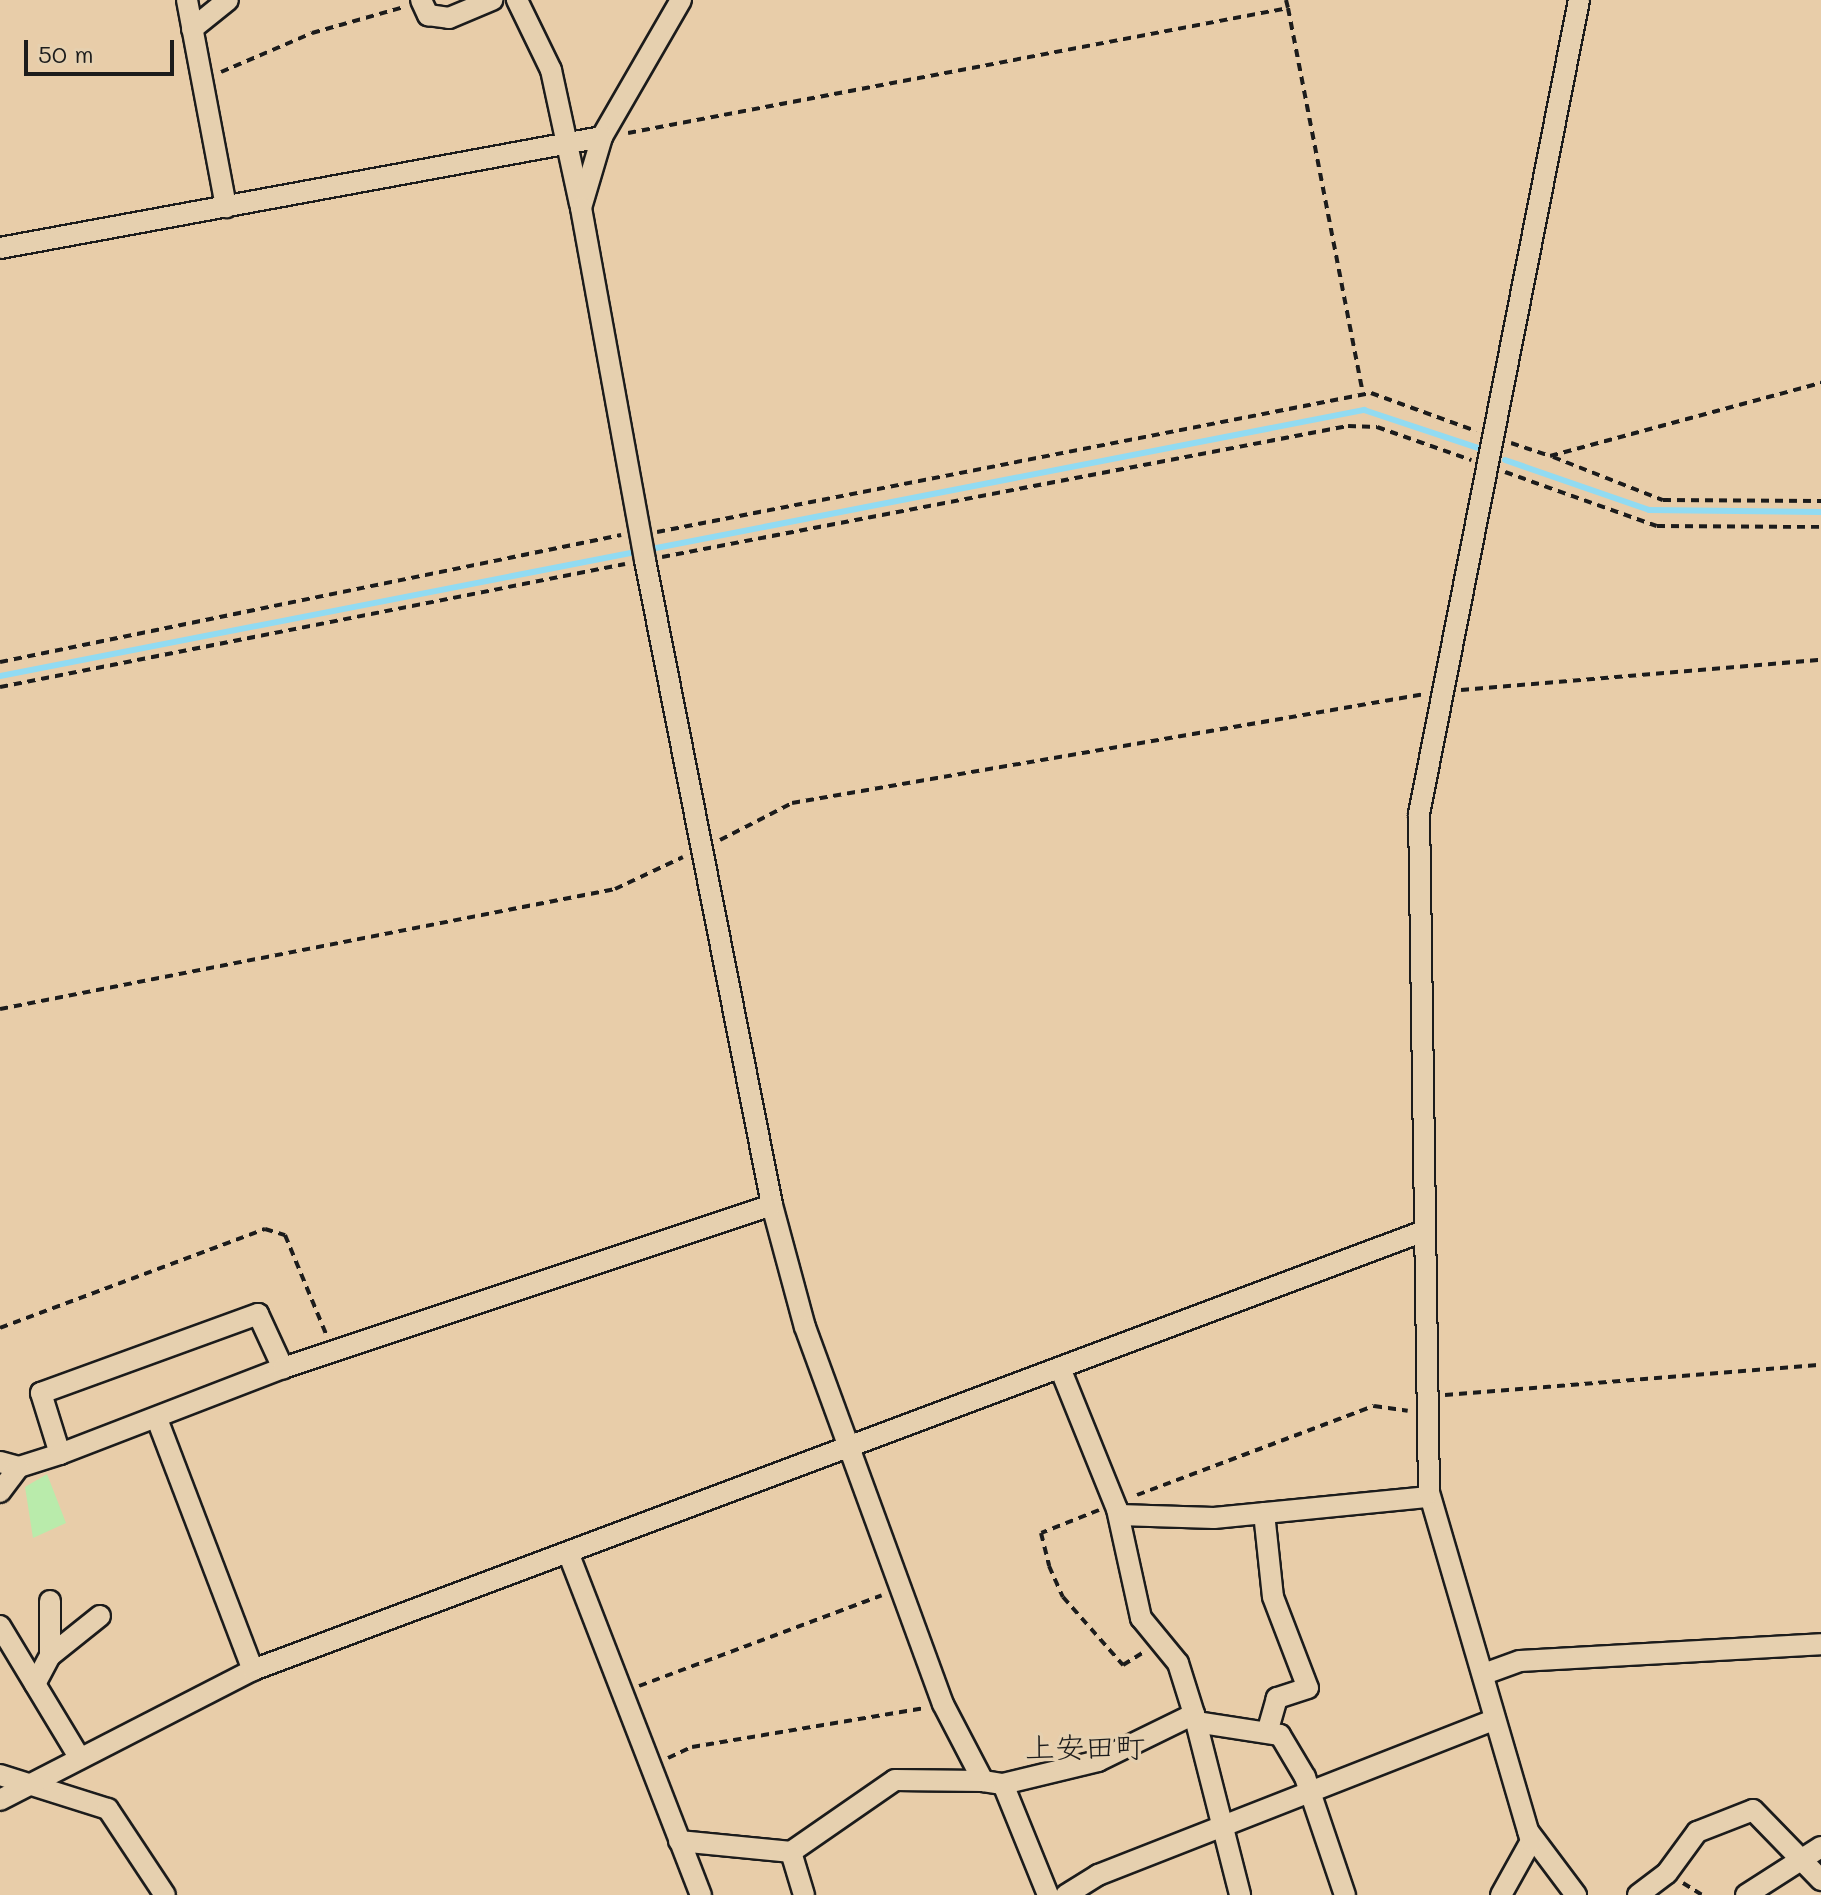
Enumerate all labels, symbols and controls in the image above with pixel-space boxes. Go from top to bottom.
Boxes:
scale bar [28,24,178,74]
text: 50 m [38,38,94,69]
district label: 上安田町 [1025,1728,1145,1764]

